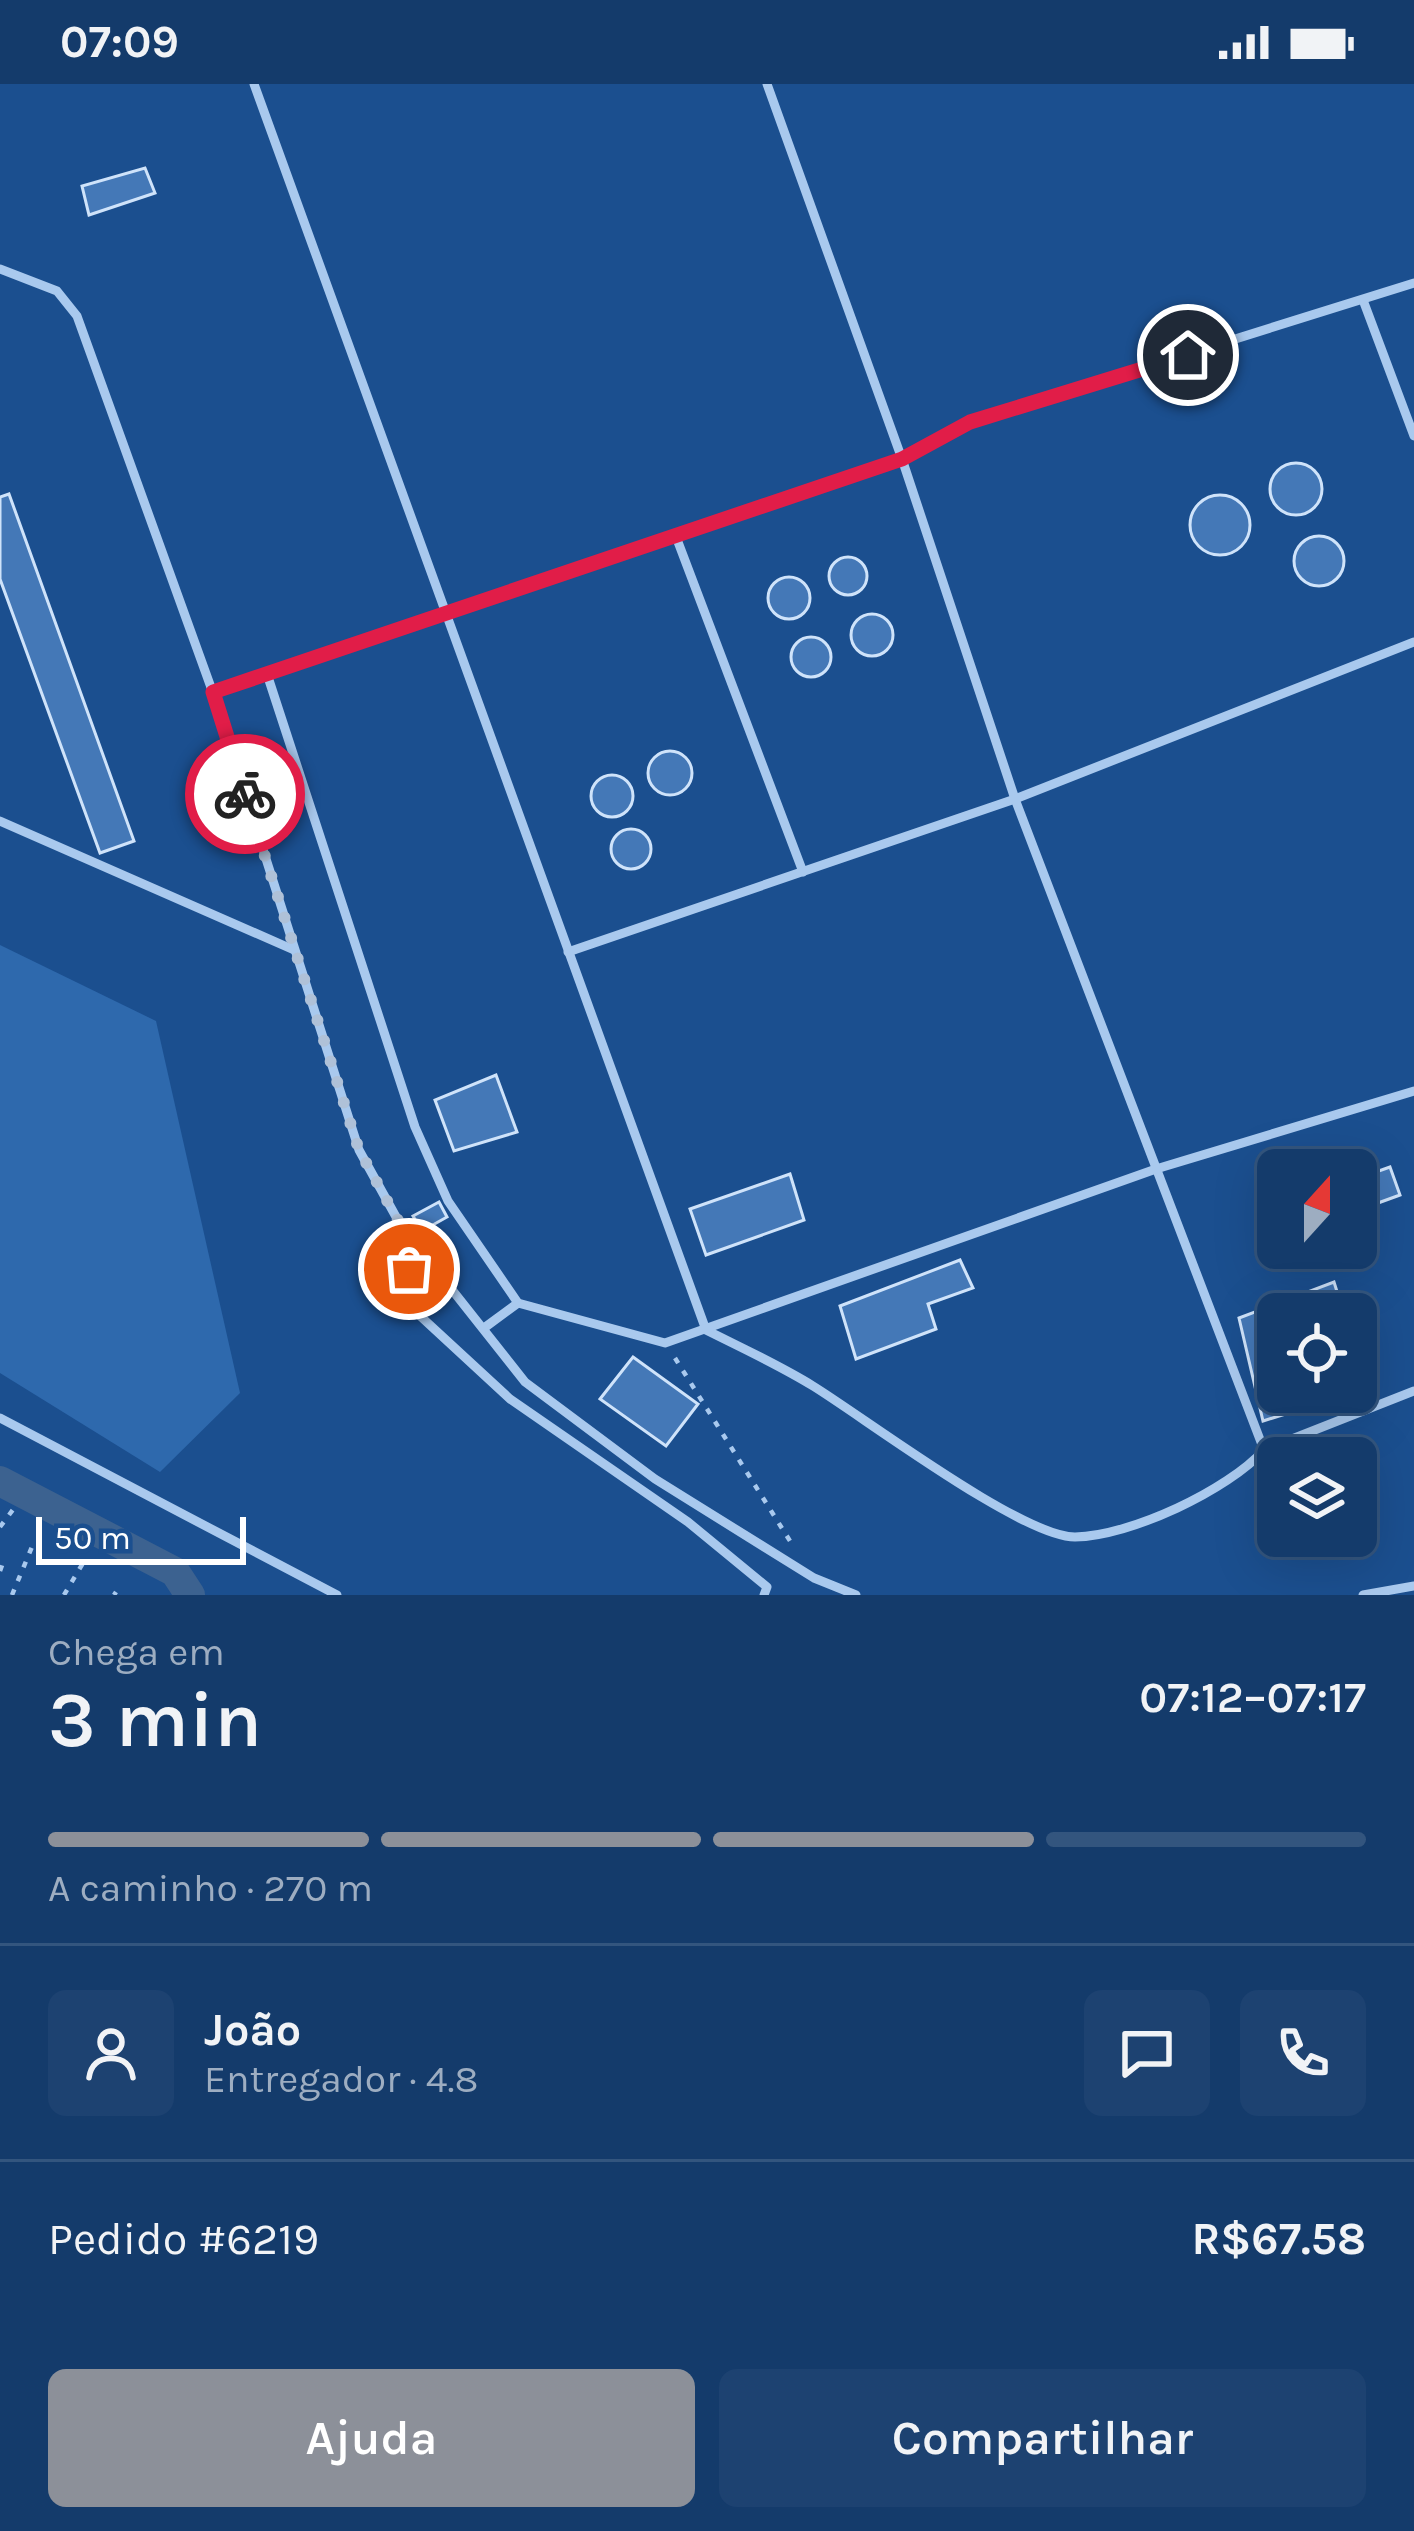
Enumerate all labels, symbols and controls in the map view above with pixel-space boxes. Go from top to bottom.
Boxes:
text: 07:09 [60,16,179,68]
pin [1137,304,1239,406]
icon: home [1155,322,1221,388]
courier [185,734,305,854]
icon: bike [212,761,278,827]
north arrow [1257,1149,1377,1269]
map controls [1257,1149,1377,1557]
pin [358,1218,460,1320]
icon: bag [376,1236,442,1302]
button: locate [1257,1293,1377,1413]
button: layers [1257,1437,1377,1557]
scale bar [36,1511,246,1564]
text: 50 m [54,1519,131,1557]
text: Chega em [48,1629,225,1675]
text: 07:12–07:17 [1139,1671,1366,1723]
text: 3 min [48,1674,262,1766]
text: A caminho · 270 m [48,1865,373,1911]
button: person [48,1990,174,2116]
button: chat [1084,1990,1210,2116]
button: phone [1240,1990,1366,2116]
text: João [204,2004,301,2056]
text: Entregador · 4.8 [204,2056,478,2102]
text: Pedido #6219 [48,2213,319,2265]
text: R$67.58 [1191,2213,1366,2265]
button: Ajuda [48,2369,695,2507]
button: Compartilhar [719,2369,1366,2507]

